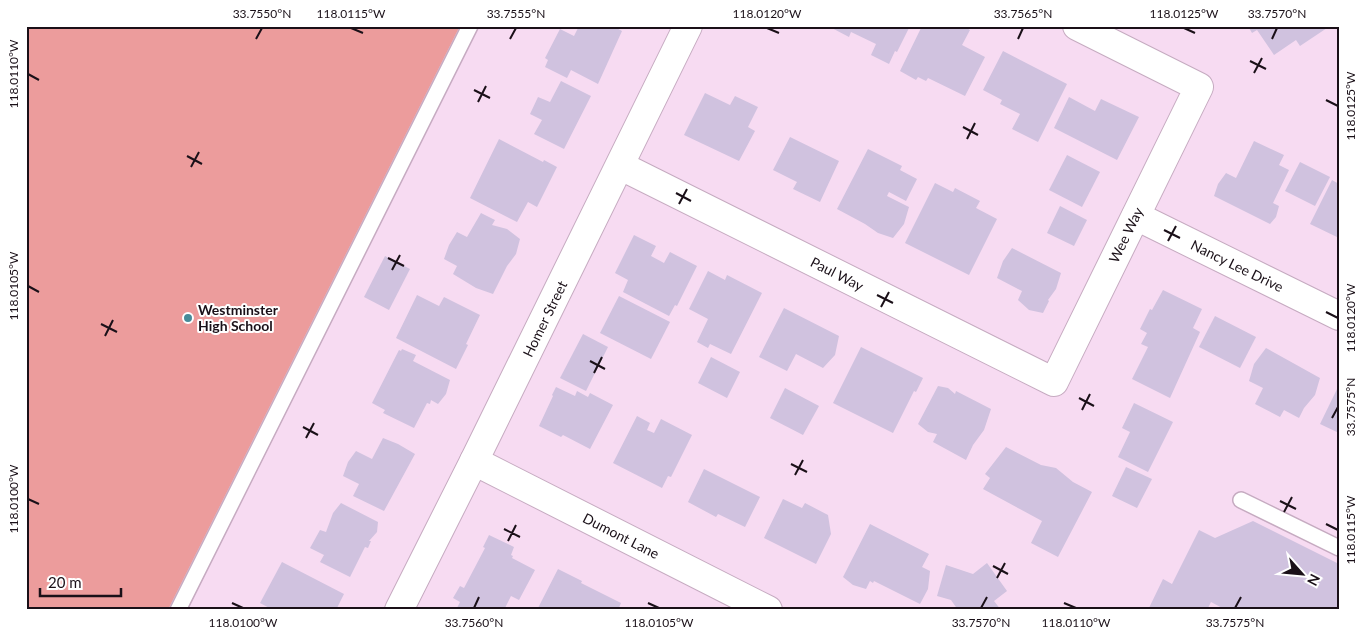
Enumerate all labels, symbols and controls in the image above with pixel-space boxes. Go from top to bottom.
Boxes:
text: 33.7550°N [233,6,291,21]
text: 118.0115°W [317,6,386,21]
text: 33.7555°N [487,6,545,21]
text: 118.0120°W [733,6,802,21]
text: 33.7565°N [994,6,1052,21]
text: 118.0125°W [1150,6,1219,21]
text: 33.7570°N [1248,6,1306,21]
text: 118.0110°W [6,39,21,108]
text: 118.0125°W [1343,71,1358,140]
street label: Wee Way [1105,204,1147,265]
street label: Nancy Lee Drive [1188,236,1286,295]
text: 118.0105°W [6,251,21,320]
street label: Paul Way [808,253,867,295]
street label: Homer Street [519,278,570,360]
text: 118.0120°W [1343,283,1358,352]
place label: Westminster High School [198,301,279,334]
marker: Westminster High School [182,312,194,324]
text: 33.7575°N [1343,378,1358,436]
text: 118.0100°W [6,464,21,533]
text: 118.0115°W [1343,495,1358,564]
street label: Dumont Lane [580,509,662,562]
north arrow [1278,548,1328,598]
scale bar [40,566,121,598]
text: N [1304,571,1324,589]
text: 20 m [48,573,82,591]
text: 118.0100°W [209,615,278,630]
text: 33.7560°N [445,615,503,630]
text: 118.0105°W [625,615,694,630]
text: 33.7570°N [952,615,1010,630]
text: 118.0110°W [1042,615,1111,630]
text: 33.7575°N [1206,615,1264,630]

